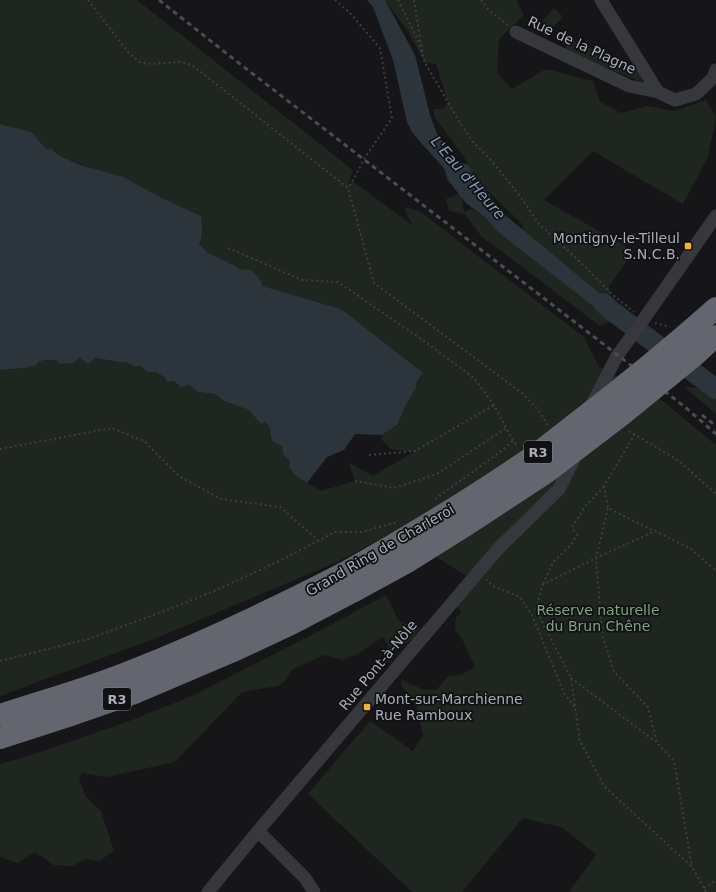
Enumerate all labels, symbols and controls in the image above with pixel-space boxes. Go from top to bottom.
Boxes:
street label: Rue de la Plagne [526,13,638,77]
water label: L'Eau d'Heure [427,133,509,223]
place label: Montigny-le-Tilleul S.N.C.B. [553,230,680,262]
marker: Montigny-le-Tilleul S.N.C.B. [683,241,693,251]
road number: R3 [524,441,552,463]
street label: Grand Ring de Charleroi [303,501,457,599]
park label: Réserve naturelle du Brun Chêne [537,602,660,634]
street label: Rue Pont-à-Nôle [336,617,420,713]
road number: R3 [103,688,131,710]
place label: Mont-sur-Marchienne Rue Ramboux [375,691,523,723]
marker: Mont-sur-Marchienne Rue Ramboux [362,702,372,712]

